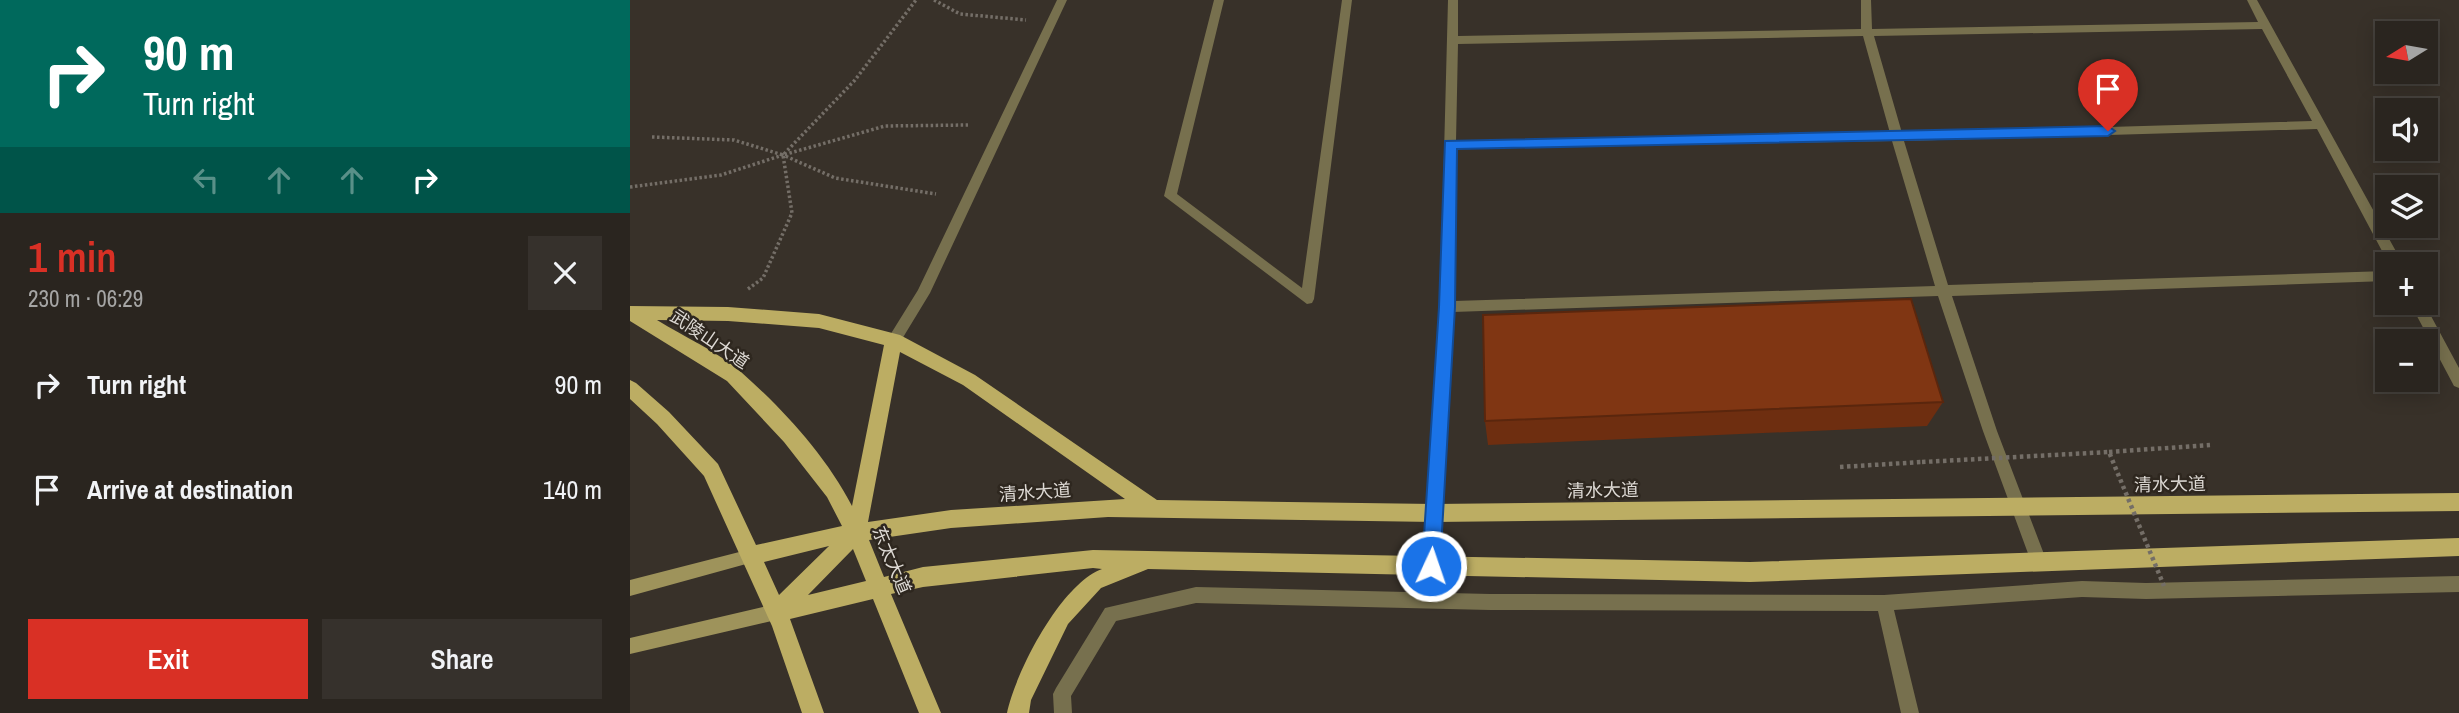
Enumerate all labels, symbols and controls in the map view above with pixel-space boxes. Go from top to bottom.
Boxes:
text: 90 m [143,19,235,85]
north arrow [2375,21,2438,84]
map controls [2375,21,2438,392]
icon: right [28,28,119,119]
pin [2078,59,2138,131]
icon: arrive [2089,70,2127,108]
text: Turn right [143,82,255,125]
button: sound [2375,98,2438,161]
icon: left [187,161,225,199]
icon: ahead [260,161,298,199]
icon: ahead [333,161,371,199]
icon: right [406,161,444,199]
button: layers [2375,175,2438,238]
text: 1 min [28,229,117,285]
button: close [528,236,602,310]
button: + [2375,252,2438,315]
text: 230 m · 06:29 [28,283,143,314]
street label: 武陵山大道 [666,303,754,375]
button: − [2375,329,2438,392]
icon: right [28,366,66,404]
text: Turn right [87,367,186,402]
text: 90 m [555,367,602,402]
icon: arrive [28,471,66,509]
street label: 清水大道 [2134,471,2206,497]
text: Arrive at destination [87,472,293,507]
text: 140 m [543,472,602,507]
street label: 清水大道 [998,477,1072,507]
street label: 清水大道 [1567,477,1639,503]
street label: 东太大道 [866,522,918,598]
position arrow [1394,529,1468,603]
button: Exit [28,619,308,699]
button: Share [322,619,602,699]

